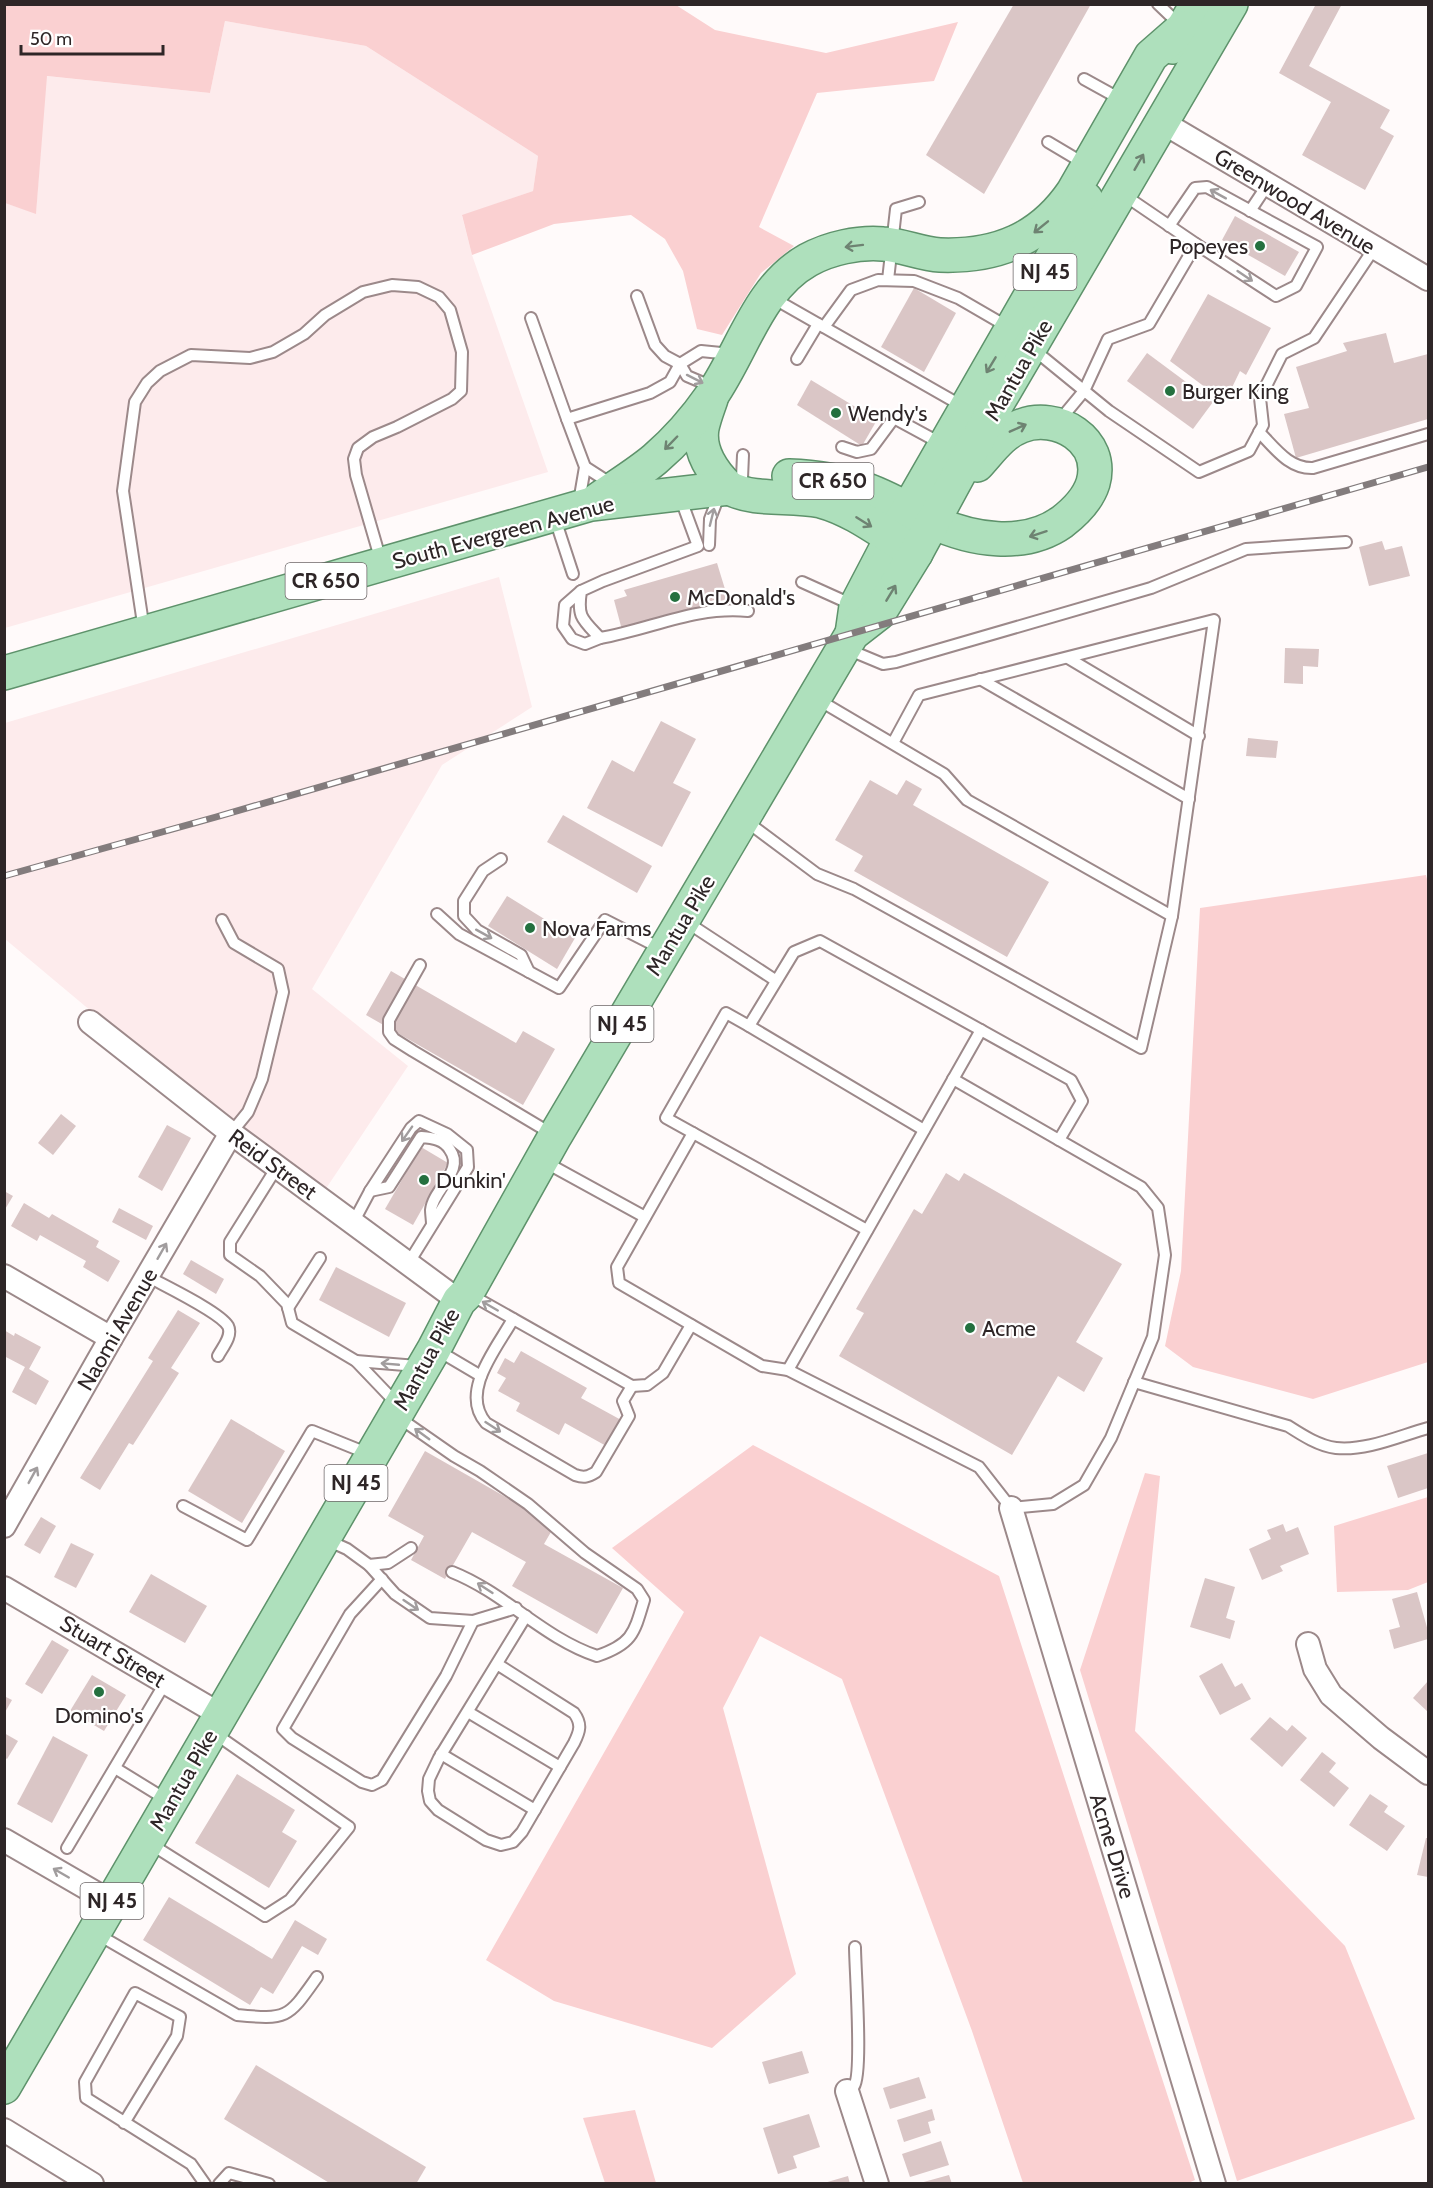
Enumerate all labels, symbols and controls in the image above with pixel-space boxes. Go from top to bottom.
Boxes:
scale bar [21,18,164,56]
text: 50 m [30,28,72,50]
street label: Greenwood Avenue [1209,143,1380,260]
one-way arrow [1133,154,1145,171]
one-way arrow [1210,188,1227,200]
one-way arrow [1033,220,1049,233]
place label: Popeyes [1169,233,1248,260]
marker: Popeyes [1253,239,1267,253]
one-way arrow [844,240,864,251]
road number: NJ 45 [1014,254,1076,290]
one-way arrow [1236,270,1253,282]
street label: Mantua Pike [979,315,1058,426]
one-way arrow [984,356,996,373]
one-way arrow [686,373,703,385]
place label: Burger King [1182,378,1289,405]
marker: Burger King [1163,384,1177,398]
place label: Wendy's [848,400,927,427]
marker: Wendy's [829,406,843,420]
one-way arrow [1009,421,1027,433]
one-way arrow [664,435,678,450]
road number: CR 650 [792,463,874,499]
street label: South Evergreen Avenue [389,490,617,575]
one-way arrow [707,508,719,527]
one-way arrow [855,516,872,528]
one-way arrow [1029,529,1048,540]
road number: CR 650 [286,563,366,599]
place label: McDonald's [687,584,795,611]
one-way arrow [886,585,898,602]
marker: McDonald's [668,590,682,604]
street label: Mantua Pike [640,870,721,980]
place label: Nova Farms [542,915,651,942]
marker: Nova Farms [523,921,537,935]
one-way arrow [475,929,493,940]
road number: NJ 45 [590,1006,654,1042]
street label: Reid Street [223,1123,323,1206]
one-way arrow [401,1126,413,1142]
place label: Dunkin' [436,1167,506,1194]
marker: Dunkin' [417,1173,431,1187]
one-way arrow [156,1243,168,1260]
street label: Naomi Avenue [72,1263,163,1395]
one-way arrow [482,1300,499,1312]
street label: Mantua Pike [387,1303,466,1415]
place label: Acme [982,1315,1036,1342]
marker: Acme [963,1321,977,1335]
one-way arrow [380,1358,400,1369]
one-way arrow [484,1421,501,1433]
one-way arrow [414,1427,430,1440]
road number: NJ 45 [324,1465,388,1501]
one-way arrow [27,1467,39,1484]
one-way arrow [477,1581,494,1593]
one-way arrow [402,1599,418,1611]
street label: Stuart Street [55,1609,171,1694]
marker: Domino's [92,1685,106,1699]
place label: Domino's [55,1702,143,1729]
street label: Mantua Pike [144,1725,223,1836]
street label: Acme Drive [1084,1790,1141,1902]
one-way arrow [53,1866,70,1878]
road number: NJ 45 [80,1883,144,1919]

